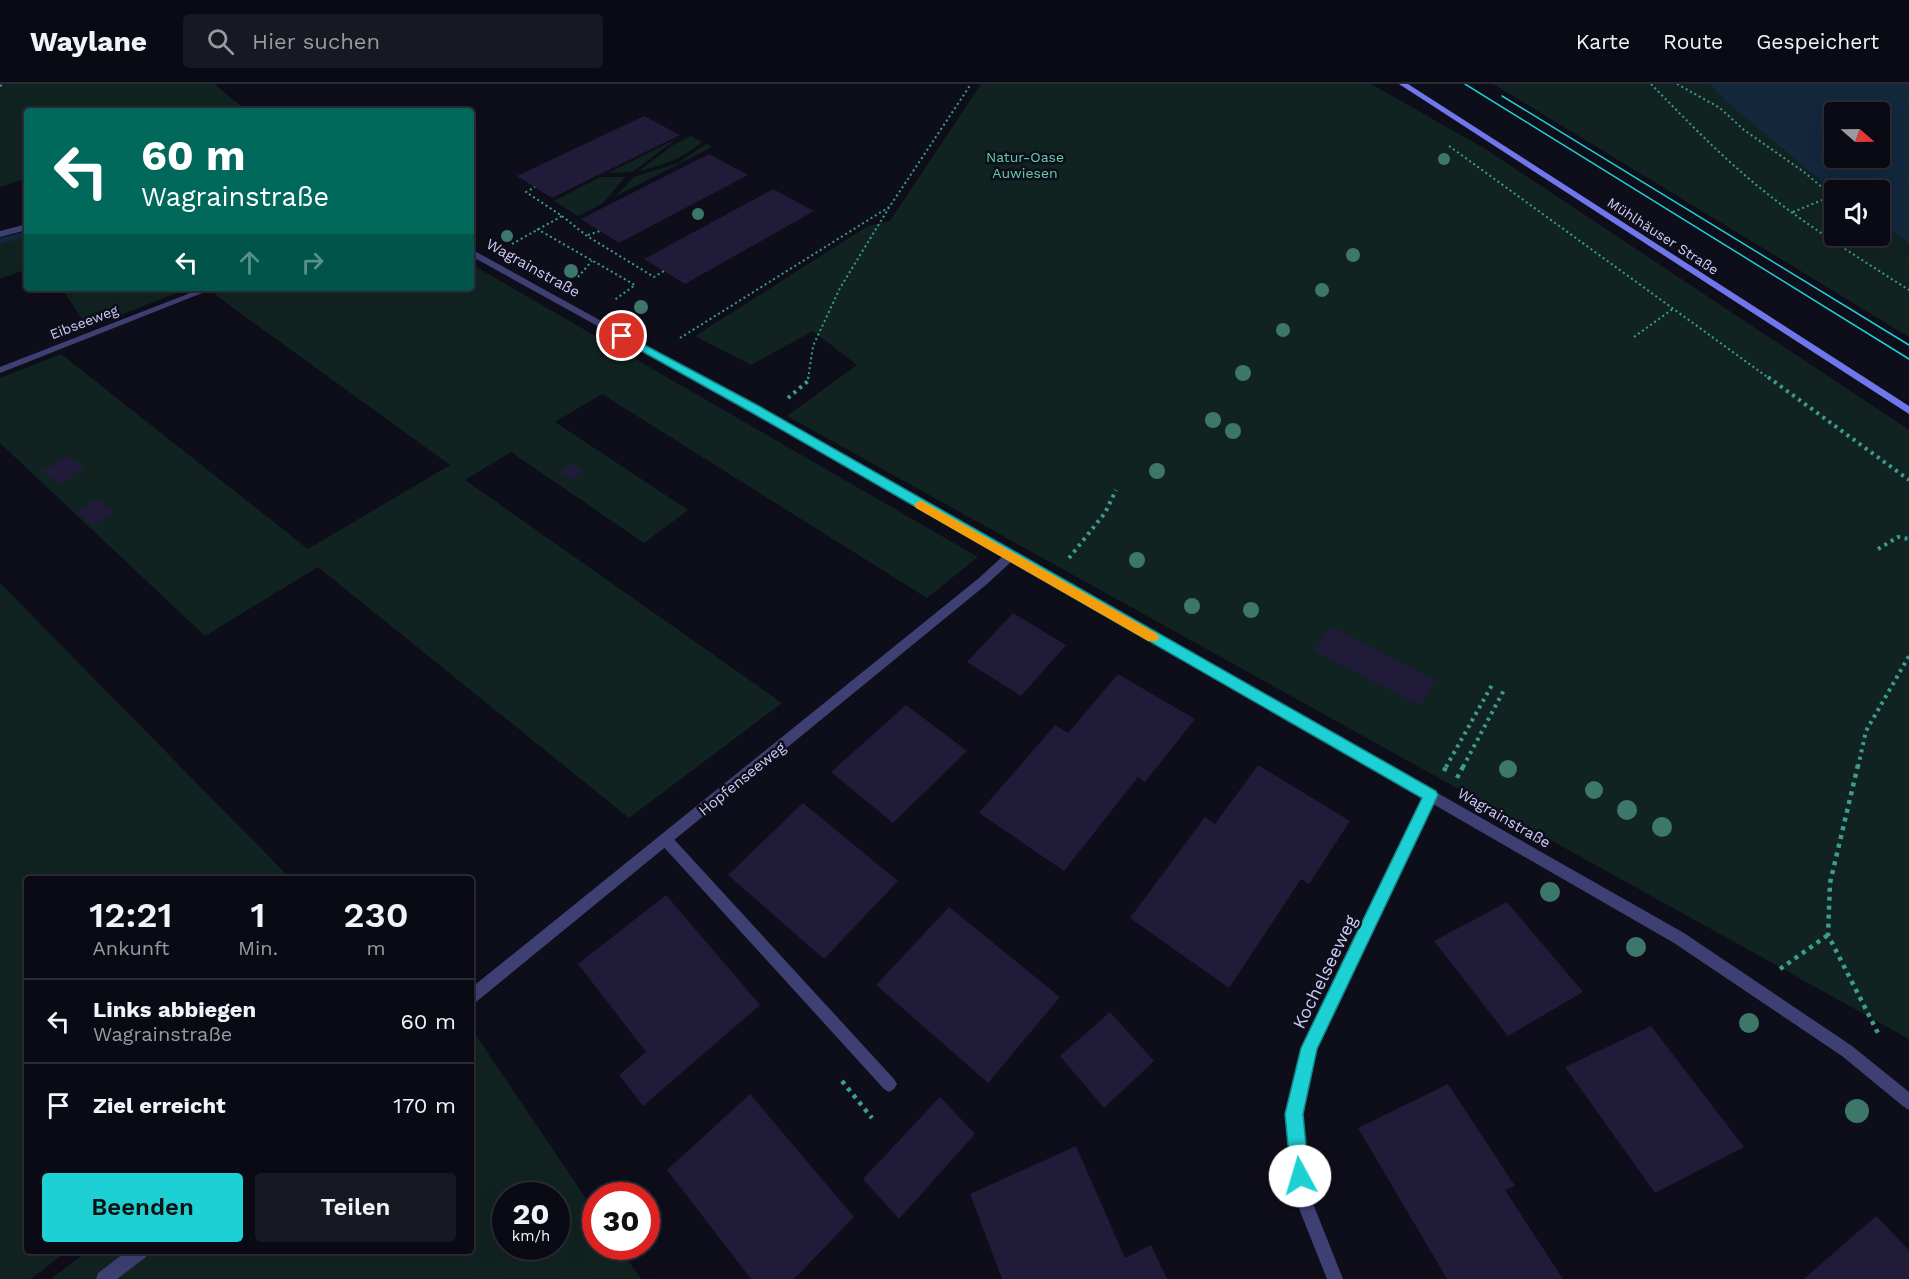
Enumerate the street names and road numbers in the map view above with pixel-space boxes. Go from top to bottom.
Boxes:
street label: Mühlhäuser Straße [1604,194,1722,278]
street label: Wagrainstraße [483,235,583,301]
street label: Eibseeweg [48,301,121,342]
street label: Hopfenseeweg [695,738,789,820]
street label: Wagrainstraße [1454,784,1554,852]
street label: Kochelseeweg [1288,911,1361,1032]

